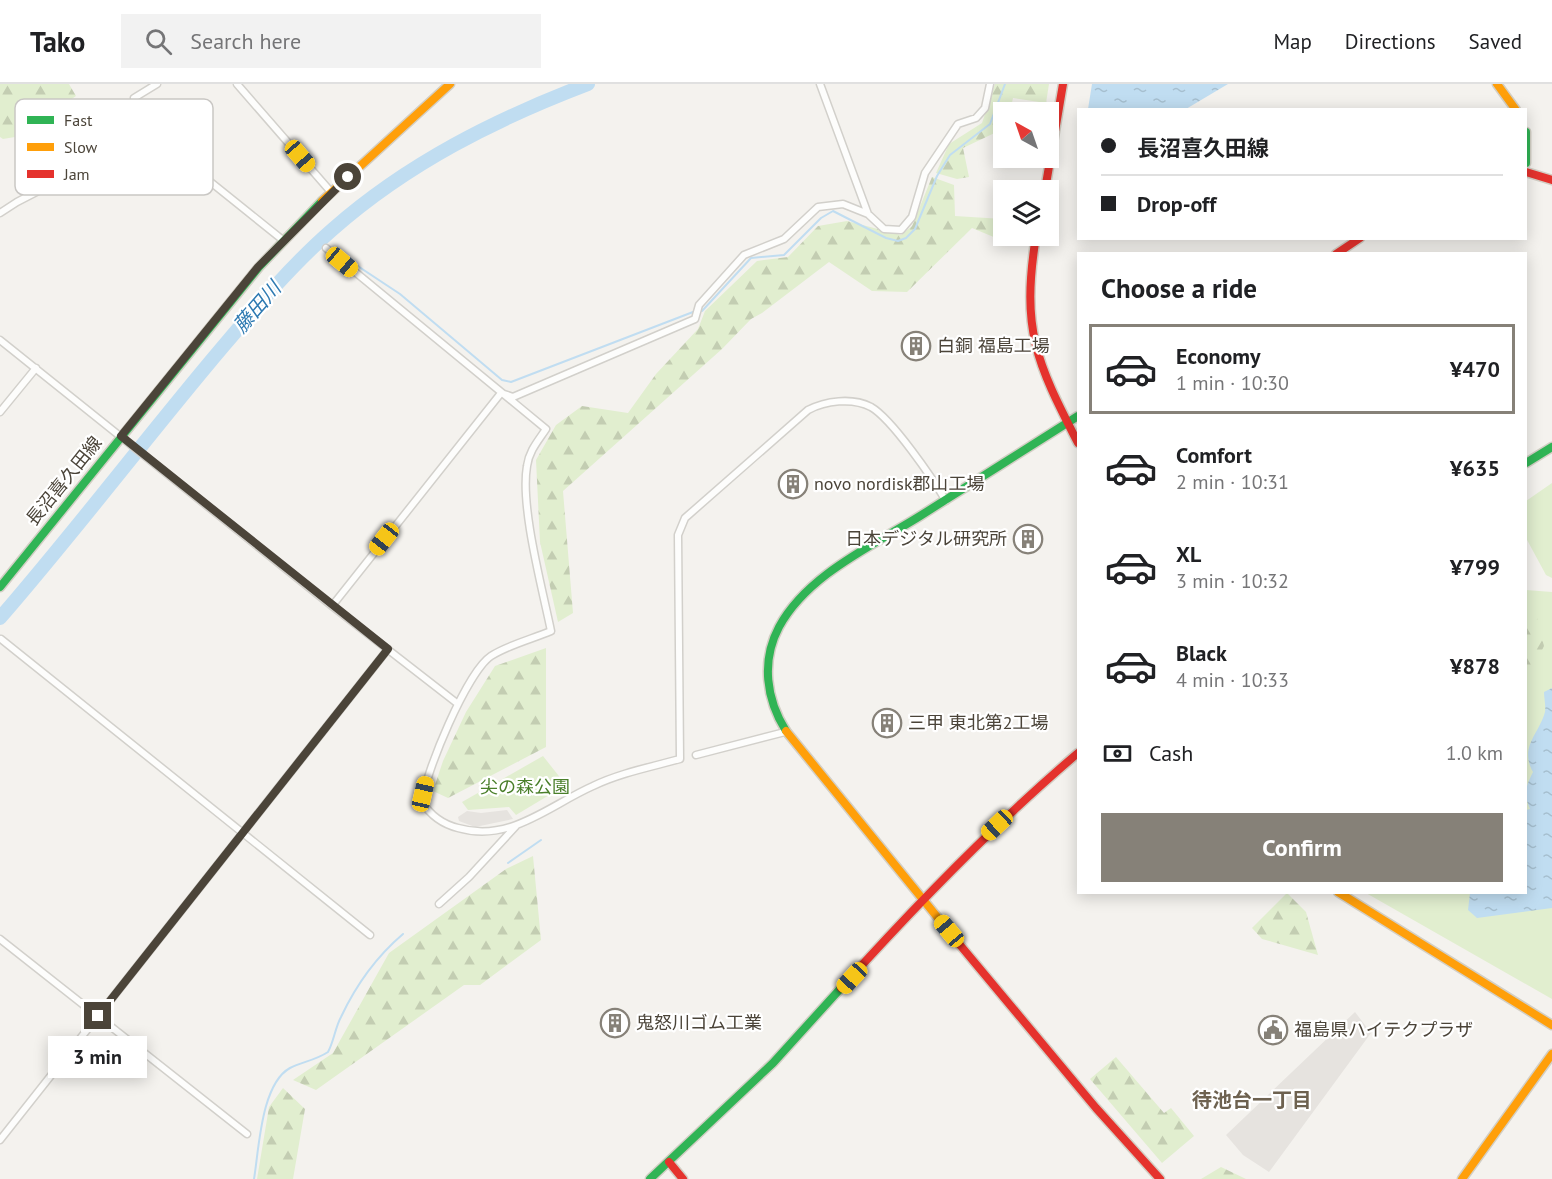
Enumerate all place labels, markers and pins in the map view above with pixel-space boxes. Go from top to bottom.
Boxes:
building icon: 白銅 福島工場 [900,330,932,362]
place label: 白銅 福島工場 [937,334,1050,357]
building icon: novo nordisk郡山工場 [777,468,809,500]
place label: novo nordisk郡山工場 [814,472,985,495]
building icon: 日本デジタル研究所 [1012,523,1044,555]
place label: 日本デジタル研究所 [845,527,1007,550]
building icon: 三甲 東北第2工場 [871,707,903,739]
place label: 三甲 東北第2工場 [908,711,1049,734]
building icon: 鬼怒川ゴム工業 [599,1007,631,1039]
place label: 鬼怒川ゴム工業 [636,1011,762,1034]
public building icon: 福島県ハイテクプラザ [1257,1014,1289,1046]
place label: 福島県ハイテクプラザ [1294,1018,1473,1041]

